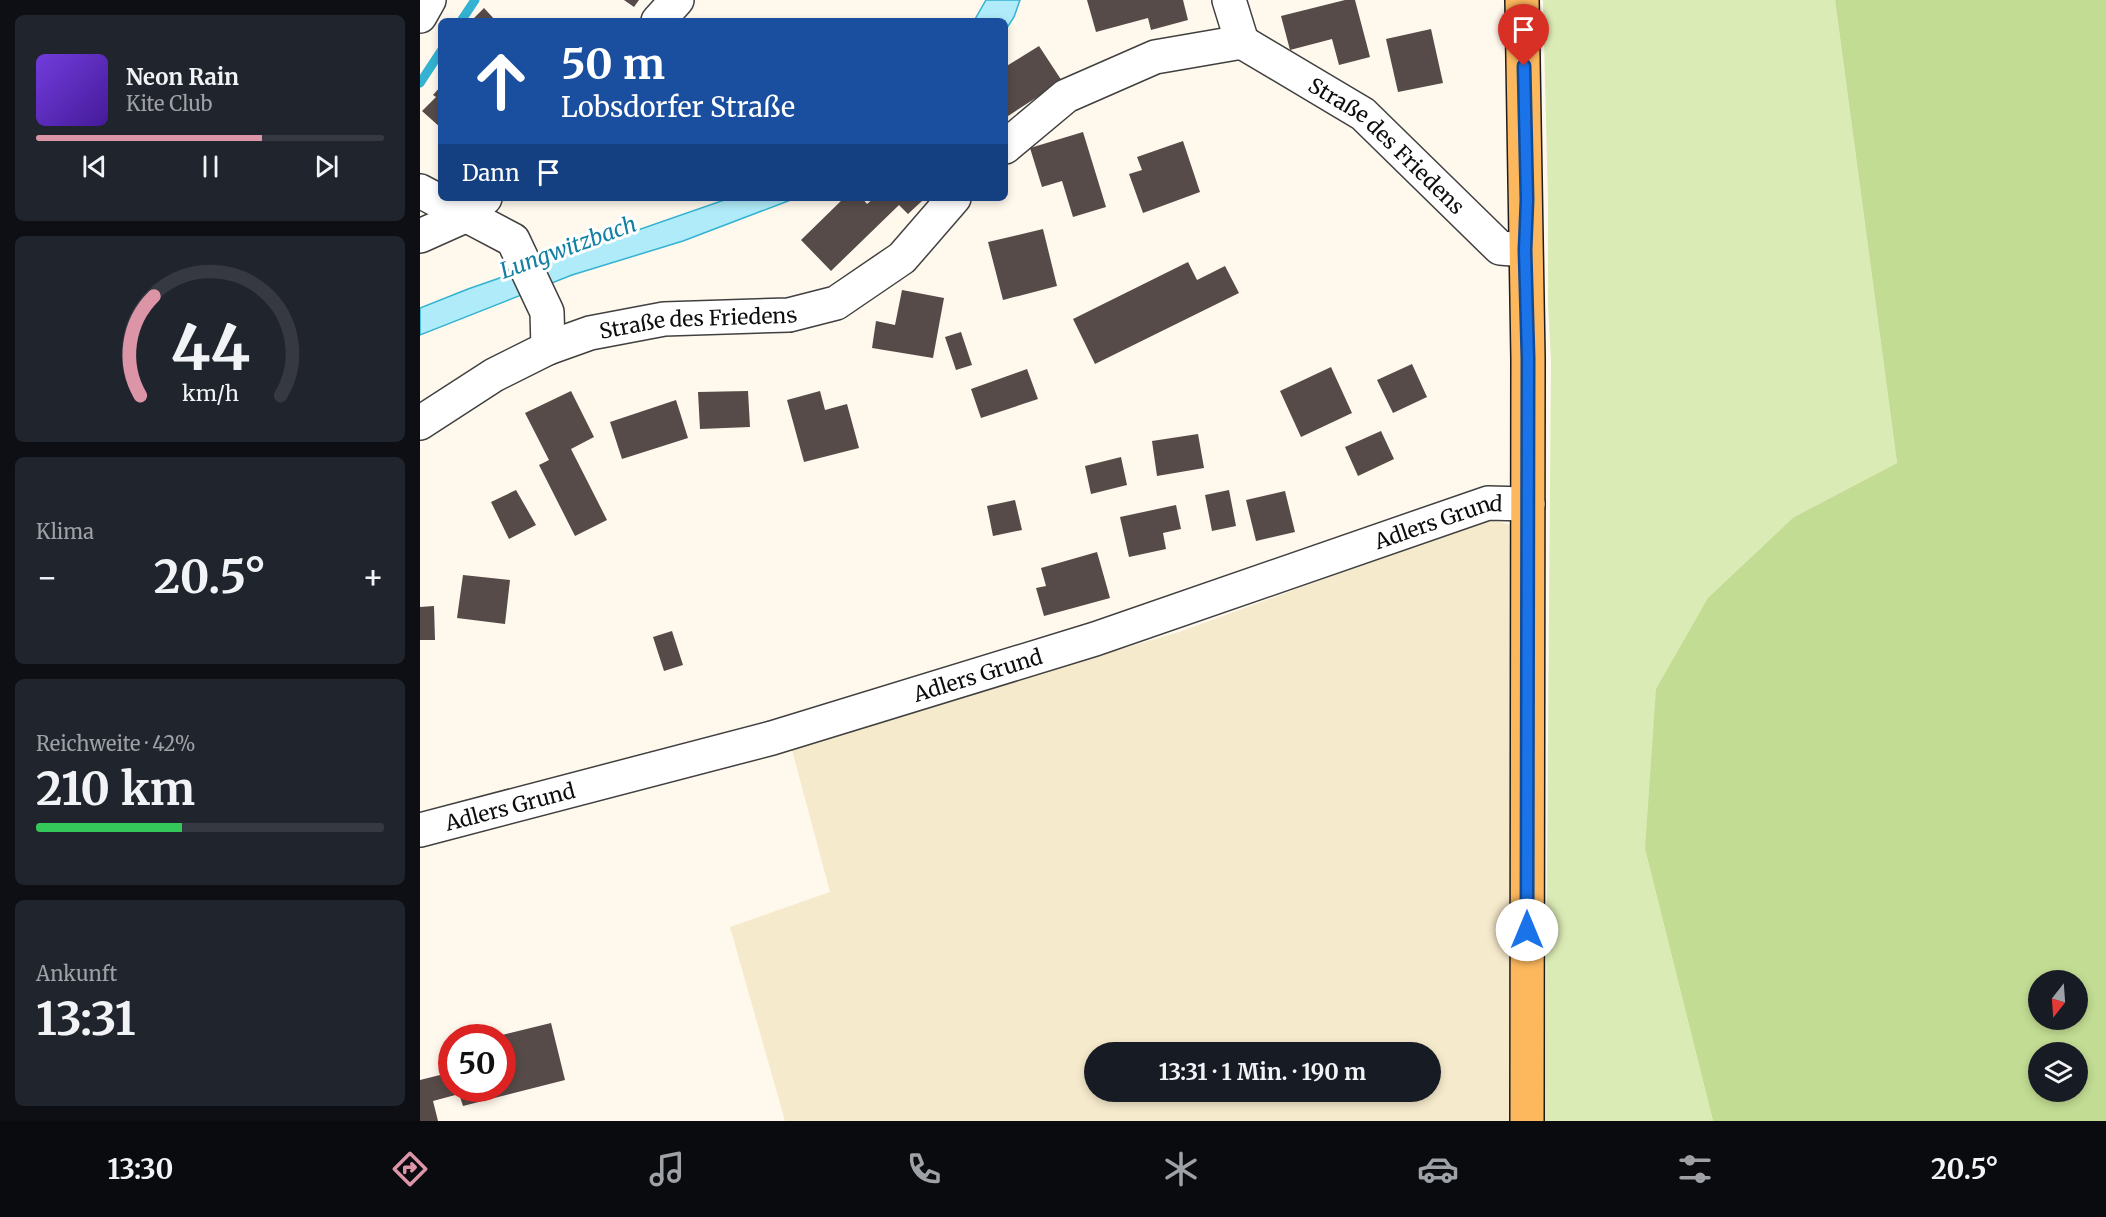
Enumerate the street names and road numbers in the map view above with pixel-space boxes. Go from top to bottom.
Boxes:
street label: Straße des Friedens [1304,71,1471,220]
street label: Straße des Friedens [597,300,800,344]
street label: Adlers Grund [1370,490,1503,555]
street label: Adlers Grund [909,642,1046,708]
street label: Adlers Grund [441,776,578,837]

